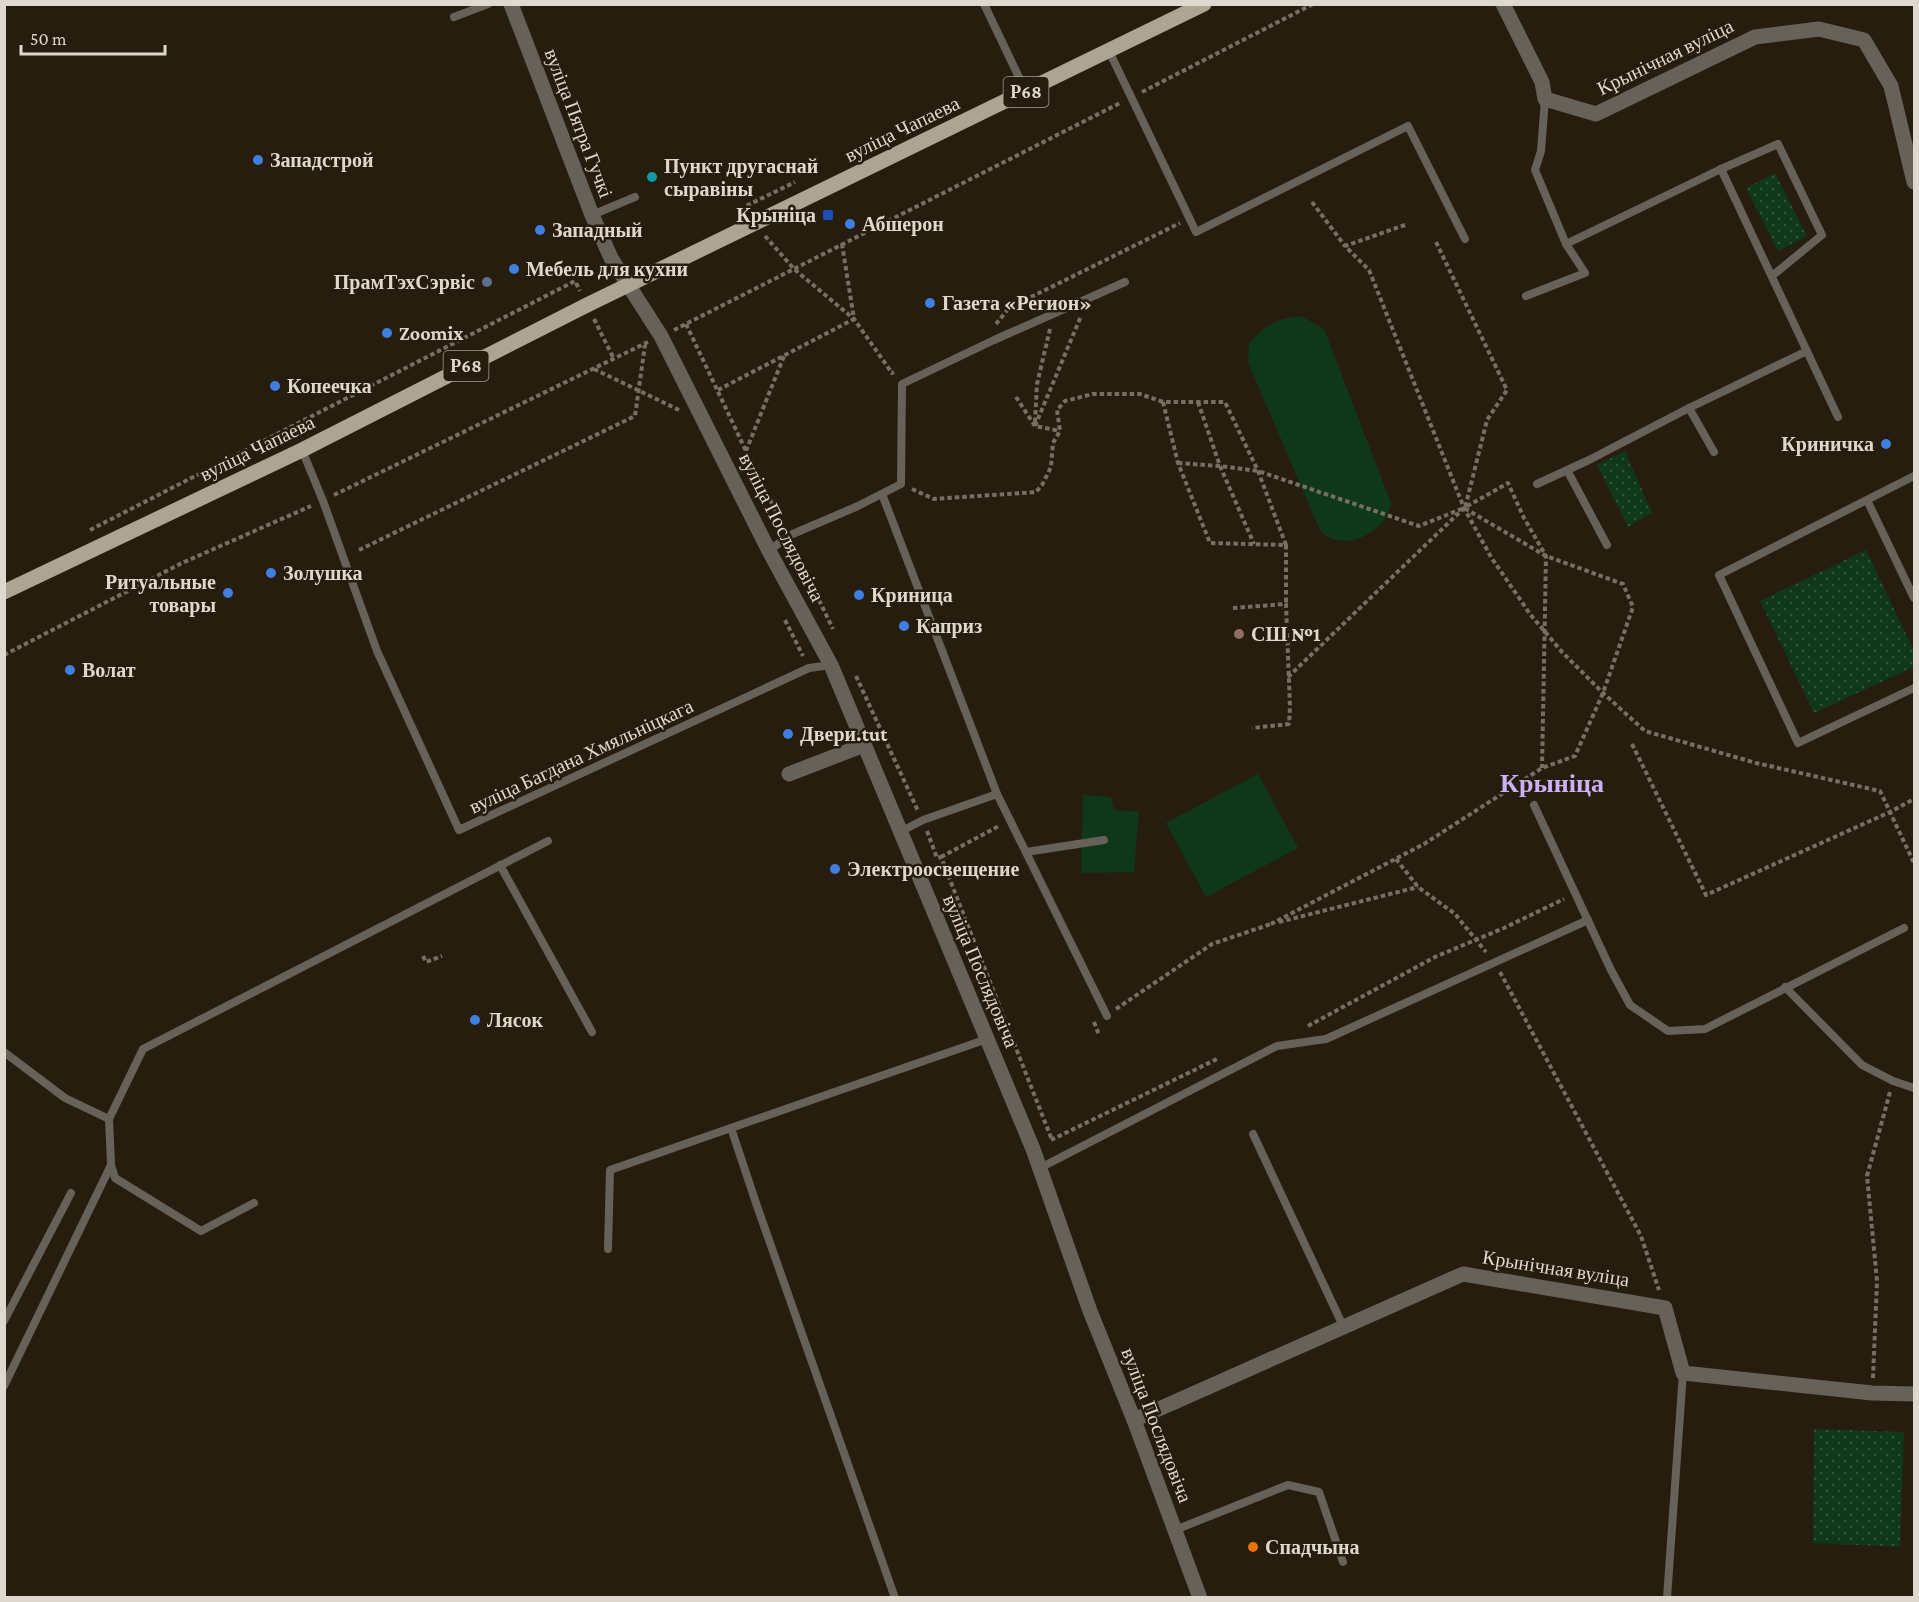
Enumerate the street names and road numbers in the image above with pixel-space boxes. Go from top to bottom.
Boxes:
street label: Крынічная вуліца [1593,14,1737,100]
street label: вуліца Пятра Гучкі [539,45,618,202]
road number: Р68 [1004,77,1048,107]
street label: вуліца Чапаева [841,92,963,167]
road number: Р68 [444,351,488,381]
street label: вуліца Чапаева [196,411,318,486]
street label: вуліца Послядовіча [734,449,829,606]
street label: вуліца Багдана Хмяльніцкага [466,694,697,819]
street label: вуліца Послядовіча [938,891,1023,1051]
street label: Крынічная вуліца [1481,1246,1631,1291]
street label: вуліца Послядовіча [1116,1345,1197,1506]

